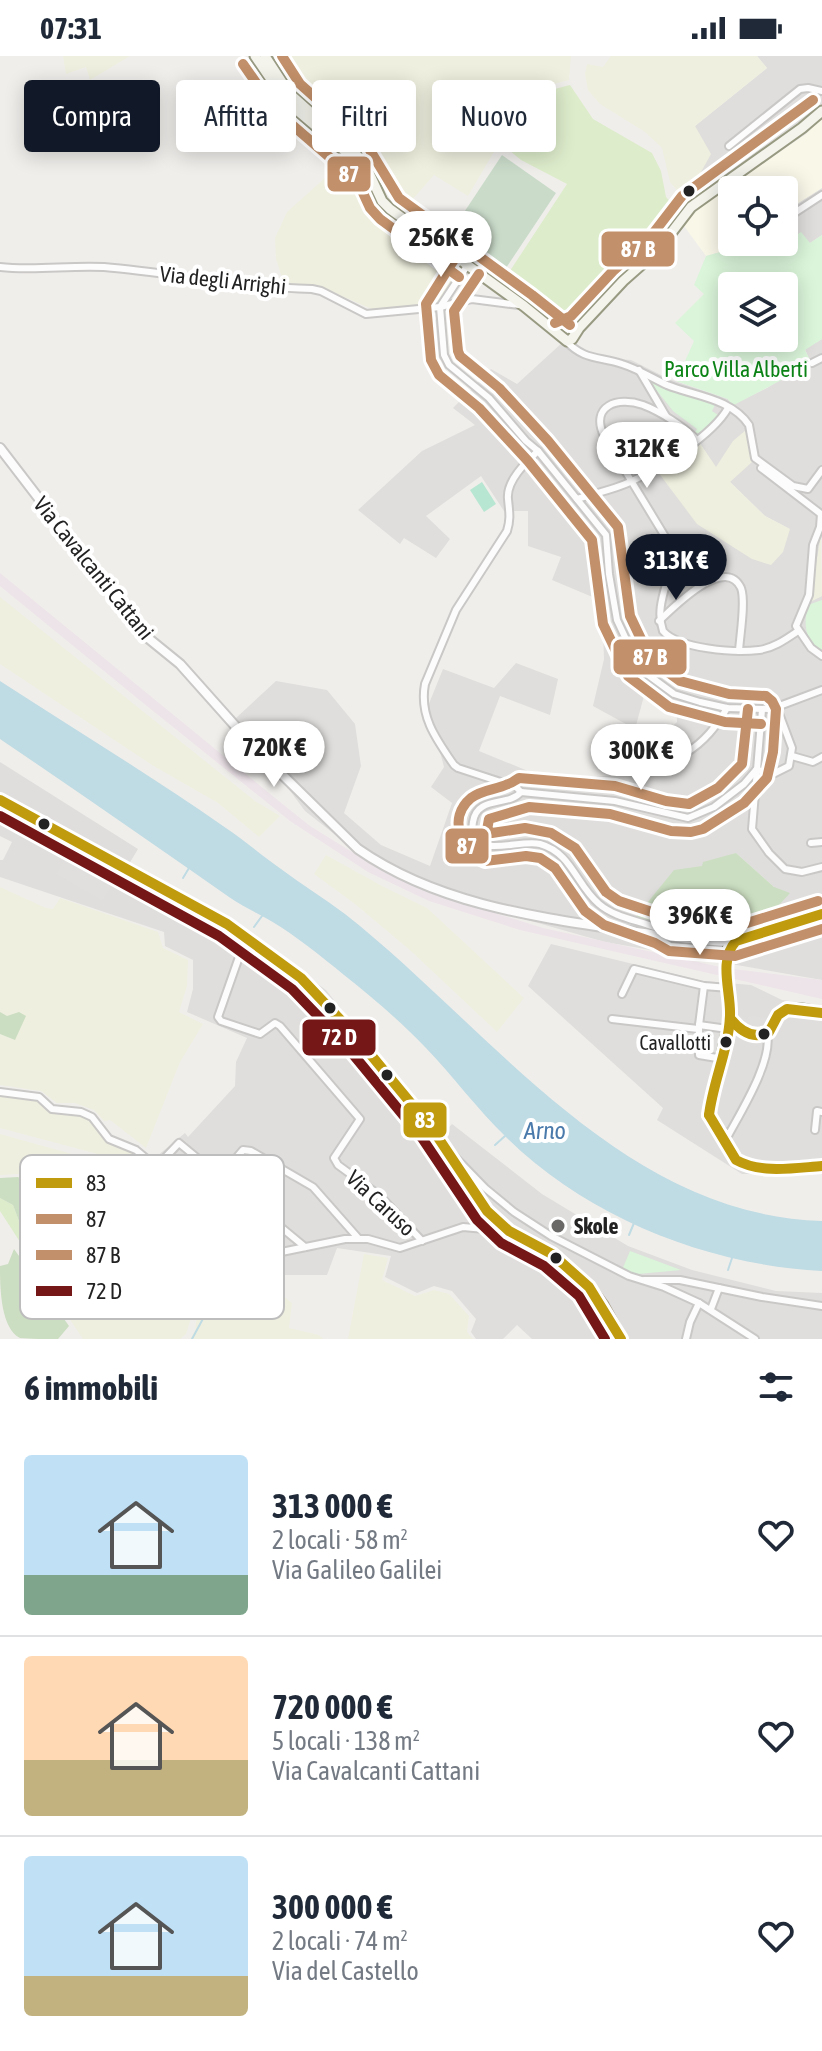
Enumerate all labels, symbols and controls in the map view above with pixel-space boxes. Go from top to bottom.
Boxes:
text: 07:31 [40,11,102,45]
chip: Compra [24,80,160,152]
chip: Affitta [176,80,296,152]
chip: Filtri [312,80,416,152]
chip: Nuovo [432,80,556,152]
line badge: 87 [326,155,372,193]
text: 87 [339,161,359,187]
map controls [718,176,798,352]
button: locate [718,176,798,256]
unlabelled marker [681,183,697,199]
pin: 256K € [376,211,506,279]
text: 256K € [409,222,473,252]
line badge: 87 B [600,230,676,268]
text: 87 B [621,236,656,262]
street label: Via degli Arrighi [159,260,287,300]
button: layers [718,272,798,352]
park label: Parco Villa Alberti [664,356,808,382]
pin: 312K € [582,422,712,490]
text: 312K € [615,433,679,463]
street label: Via Cavalcanti Cattani [28,491,160,645]
pin: 313K € [611,534,741,602]
text: 313K € [644,545,708,575]
line badge: 87 B [612,638,688,676]
text: 87 B [633,644,668,670]
pin: 720K € [209,721,339,789]
pin: 300K € [576,724,706,792]
text: 720K € [242,732,306,762]
text: 300K € [609,735,673,765]
unlabelled marker [36,816,52,832]
line badge: 87 [444,827,490,865]
text: 87 [457,833,477,859]
pin: 396K € [635,889,765,957]
text: 396K € [668,900,732,930]
unlabelled marker [322,1000,338,1016]
line badge: 72 D [301,1018,377,1057]
text: 72 D [321,1024,357,1050]
unlabelled marker [756,1026,772,1042]
place label: Cavallotti [639,1031,711,1054]
marker: Cavallotti [718,1034,734,1050]
unlabelled marker [379,1067,395,1083]
line badge: 83 [402,1101,448,1139]
text: 83 [415,1107,435,1133]
water label: Arno [523,1117,566,1144]
legend [20,1155,284,1319]
street label: Via Caruso [341,1165,421,1241]
text: 83 [86,1170,107,1196]
text: 87 [86,1206,107,1232]
place label: Skole [574,1213,618,1239]
marker: Skole [549,1217,567,1235]
text: 87 B [86,1242,121,1268]
unlabelled marker [548,1250,564,1266]
text: 72 D [86,1278,122,1304]
icon: filters [754,1365,798,1409]
text: 6 immobili [24,1368,158,1407]
text: 313 000 € [272,1486,393,1525]
icon: home [88,1487,184,1583]
icon: heart [754,1513,798,1557]
text: 2 locali · 58 m² [272,1525,408,1555]
text: Via Galileo Galilei [272,1555,442,1585]
text: 720 000 € [272,1687,393,1726]
icon: home [88,1688,184,1784]
icon: heart [754,1714,798,1758]
text: 5 locali · 138 m² [272,1726,420,1756]
text: Via Cavalcanti Cattani [272,1756,480,1786]
text: 300 000 € [272,1887,393,1926]
icon: home [88,1888,184,1984]
icon: heart [754,1914,798,1958]
text: 2 locali · 74 m² [272,1926,408,1956]
text: Via del Castello [272,1956,419,1986]

